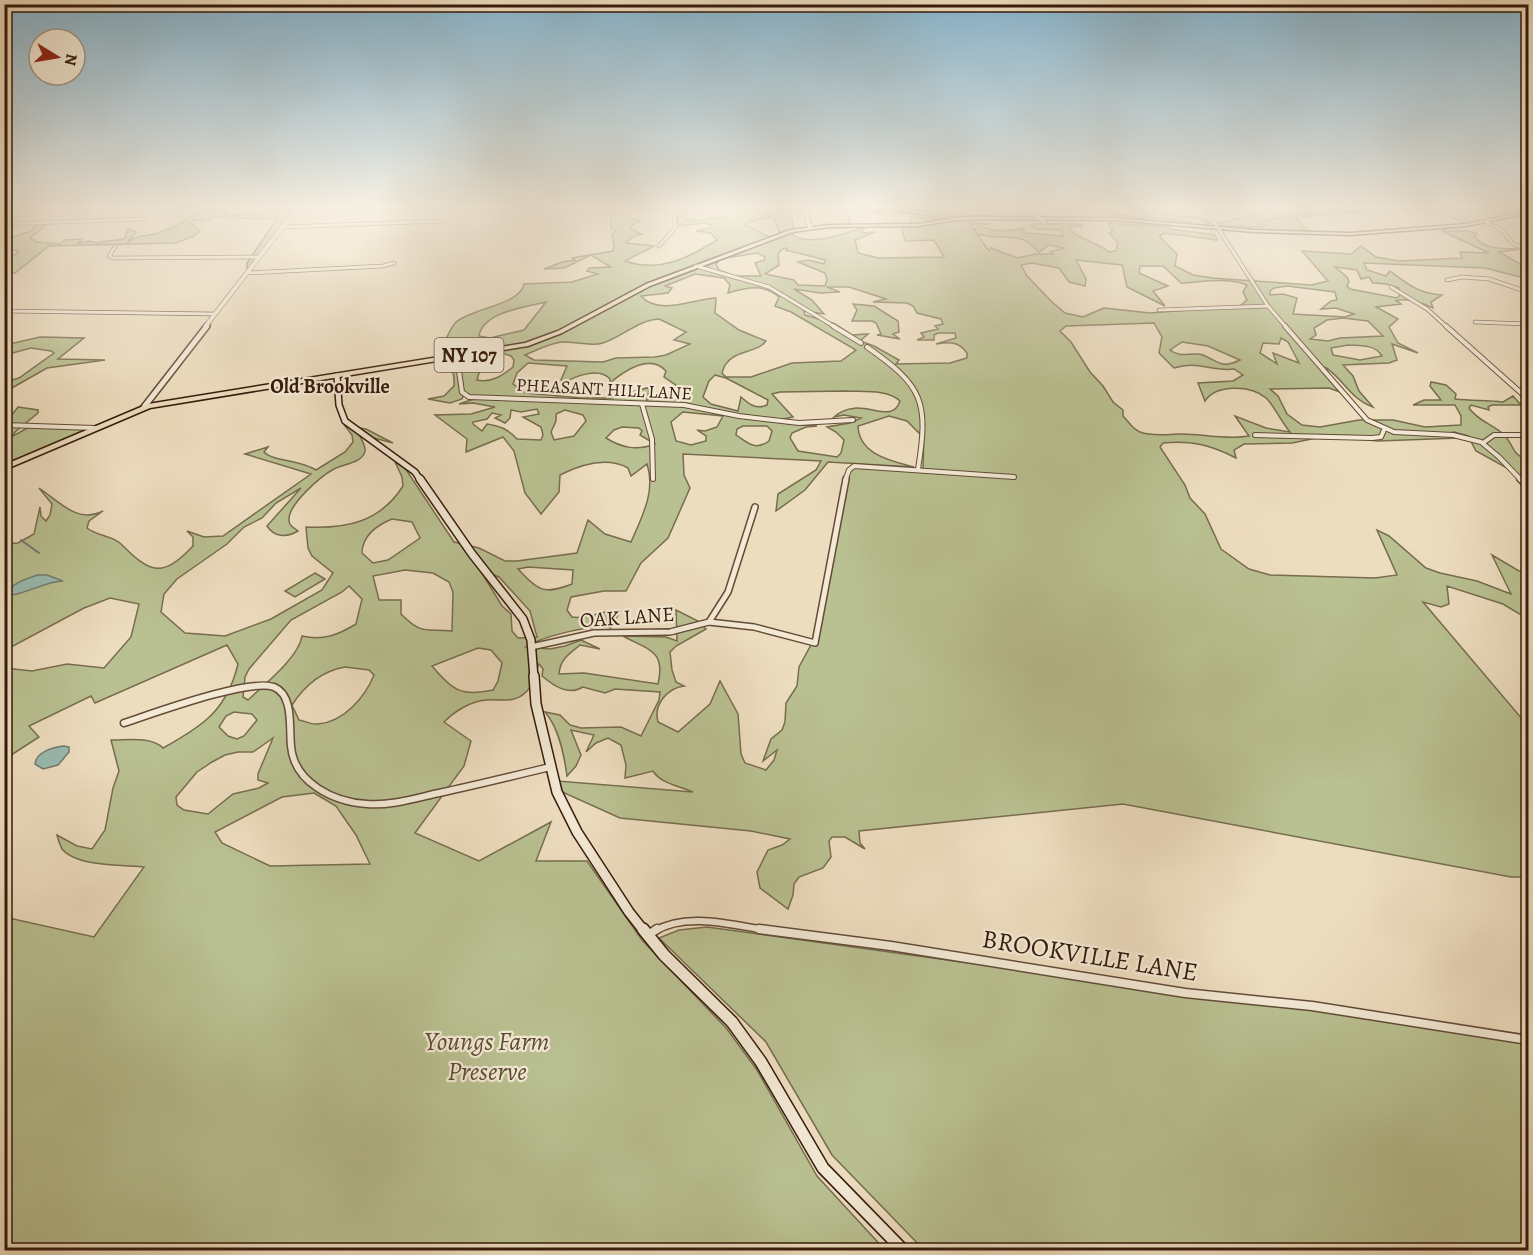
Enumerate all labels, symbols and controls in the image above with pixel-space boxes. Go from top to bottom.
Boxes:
north arrow [27,27,87,87]
text: N [59,52,83,68]
road number: NY 107 [434,338,504,372]
street label: PHEASANT HILL LANE [516,372,692,406]
district label: Old Brookville [270,373,390,400]
street label: OAK LANE [579,600,675,634]
street label: BROOKVILLE LANE [980,921,1200,990]
park label: Youngs Farm Preserve [424,1024,550,1089]

